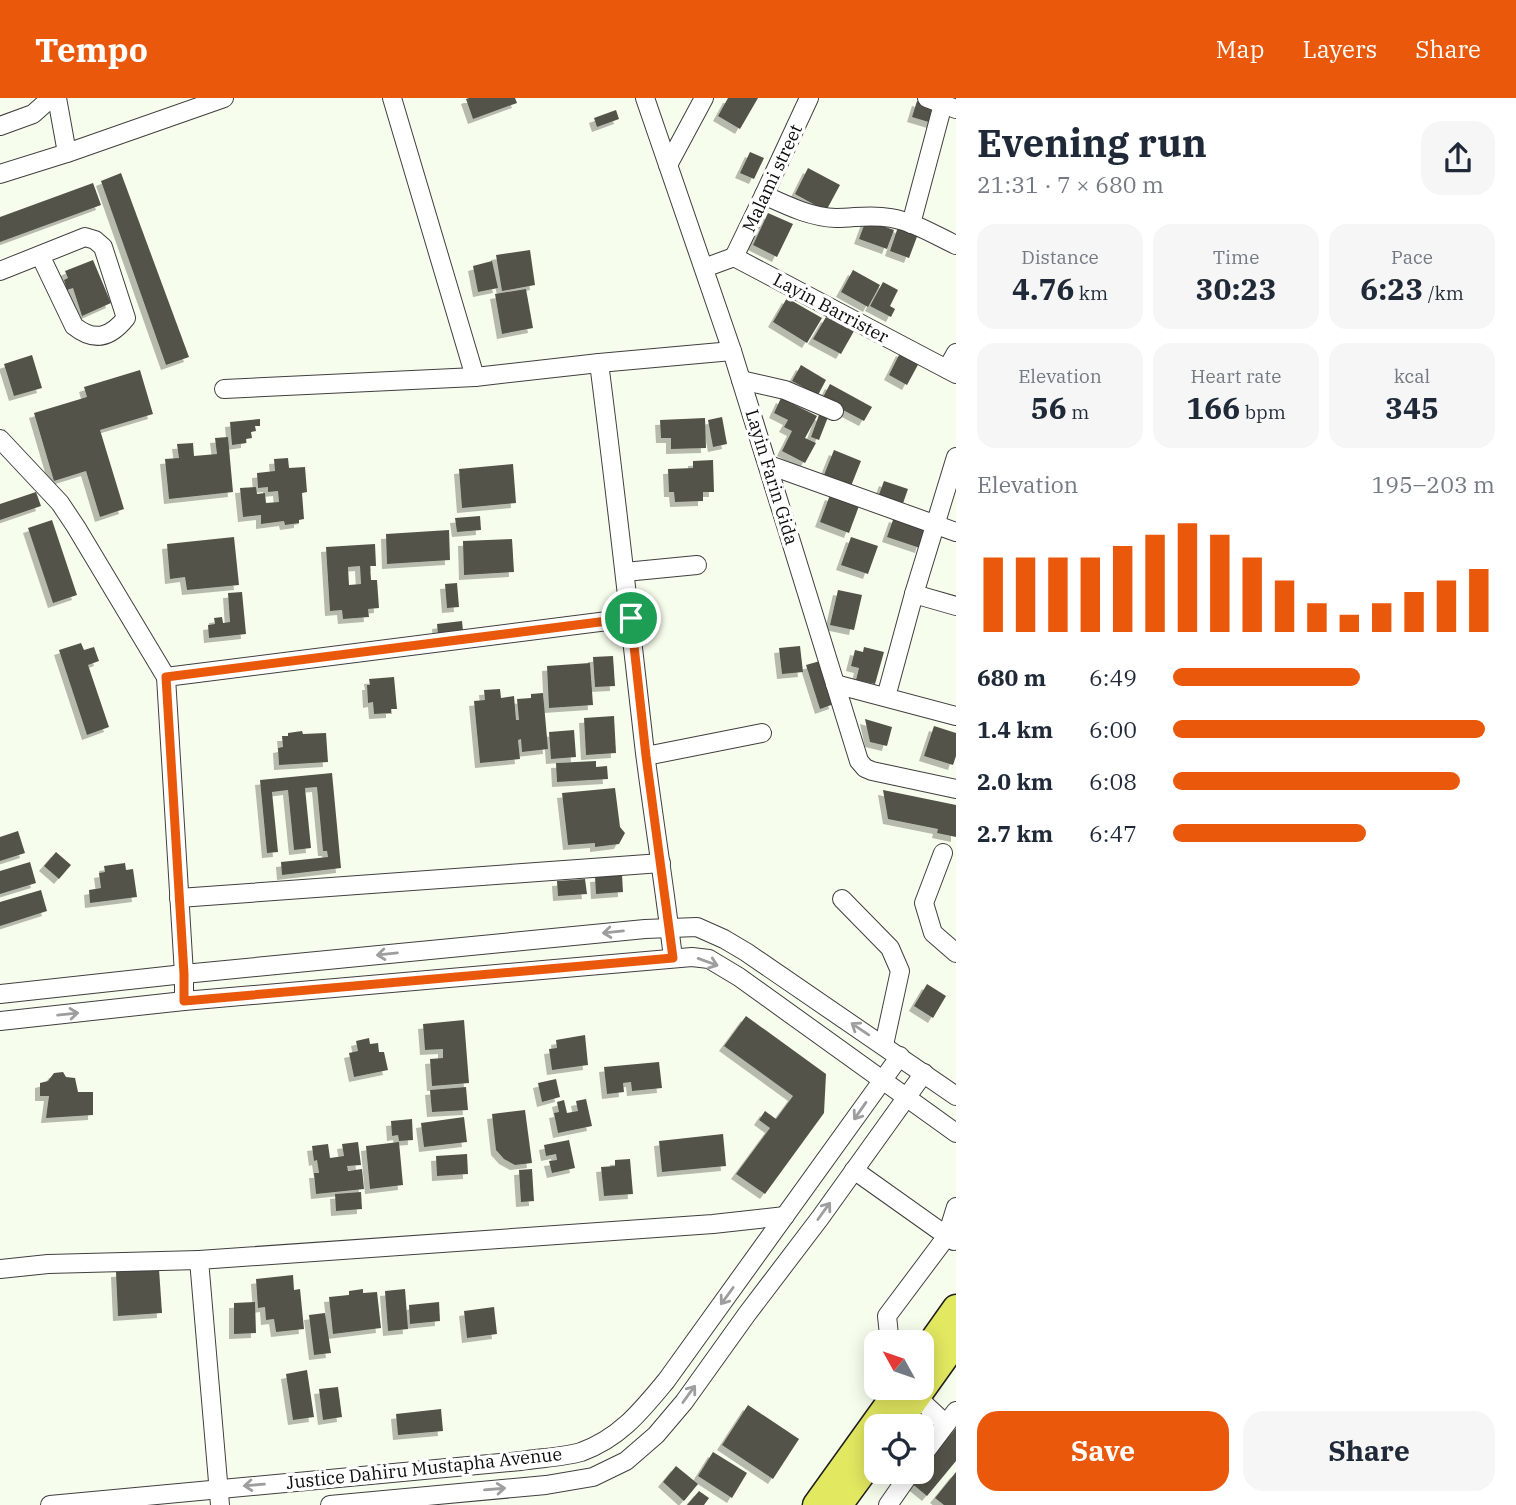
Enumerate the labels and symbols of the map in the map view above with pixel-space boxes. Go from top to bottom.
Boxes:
street label: Malami street [737,120,807,236]
street label: Layin Barrister [769,268,893,348]
street label: Layin Farin Gida [740,406,804,548]
pin [601,588,661,648]
one-way arrow [602,926,625,939]
one-way arrow [376,948,399,961]
one-way arrow [697,956,718,969]
one-way arrow [56,1007,79,1020]
one-way arrow [851,1021,870,1036]
one-way arrow [852,1101,867,1120]
one-way arrow [817,1202,832,1221]
one-way arrow [720,1286,735,1305]
north arrow [864,1330,934,1400]
one-way arrow [682,1386,697,1404]
street label: Justice Dahiru Mustapha Avenue [285,1442,563,1494]
one-way arrow [243,1479,266,1492]
one-way arrow [483,1483,506,1496]

